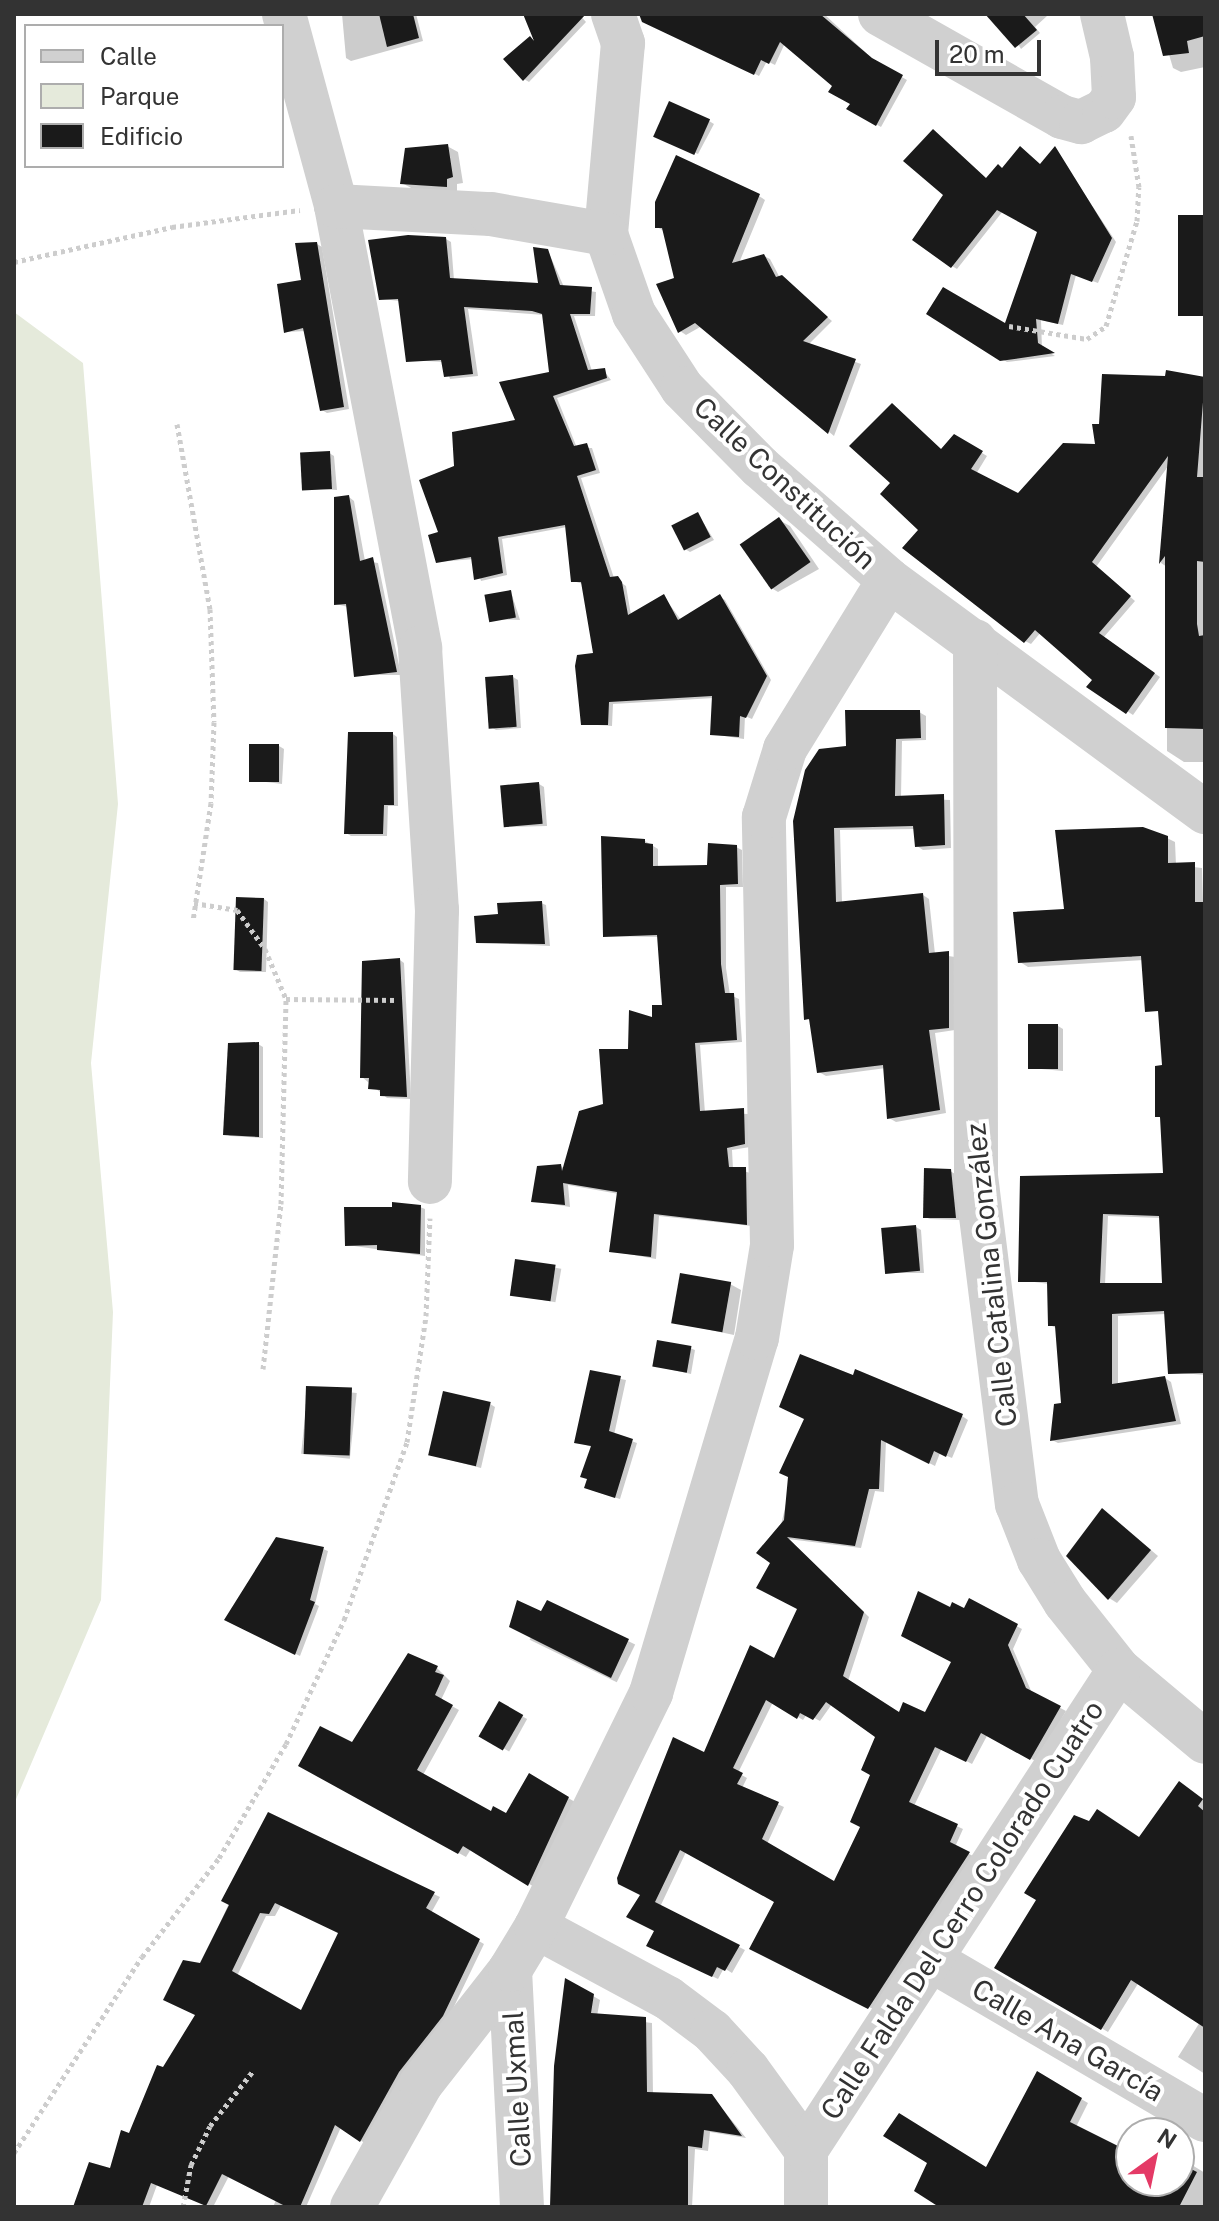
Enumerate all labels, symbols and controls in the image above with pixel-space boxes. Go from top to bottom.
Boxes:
legend [24,24,284,168]
scale bar [939,24,1045,74]
text: 20 m [949,40,1005,68]
text: Calle [100,42,157,70]
text: Parque [100,82,179,110]
text: Edificio [100,122,183,150]
street label: Calle Constitución [687,390,883,576]
street label: Calle Catalina González [958,1121,1024,1429]
street label: Calle Falda Del Cerro Colorado Cuatro [814,1694,1110,2126]
street label: Calle Ana García [966,1972,1170,2108]
street label: Calle Uxmal [496,2010,538,2168]
north arrow [1115,2117,1195,2197]
text: N [1153,2123,1181,2154]

